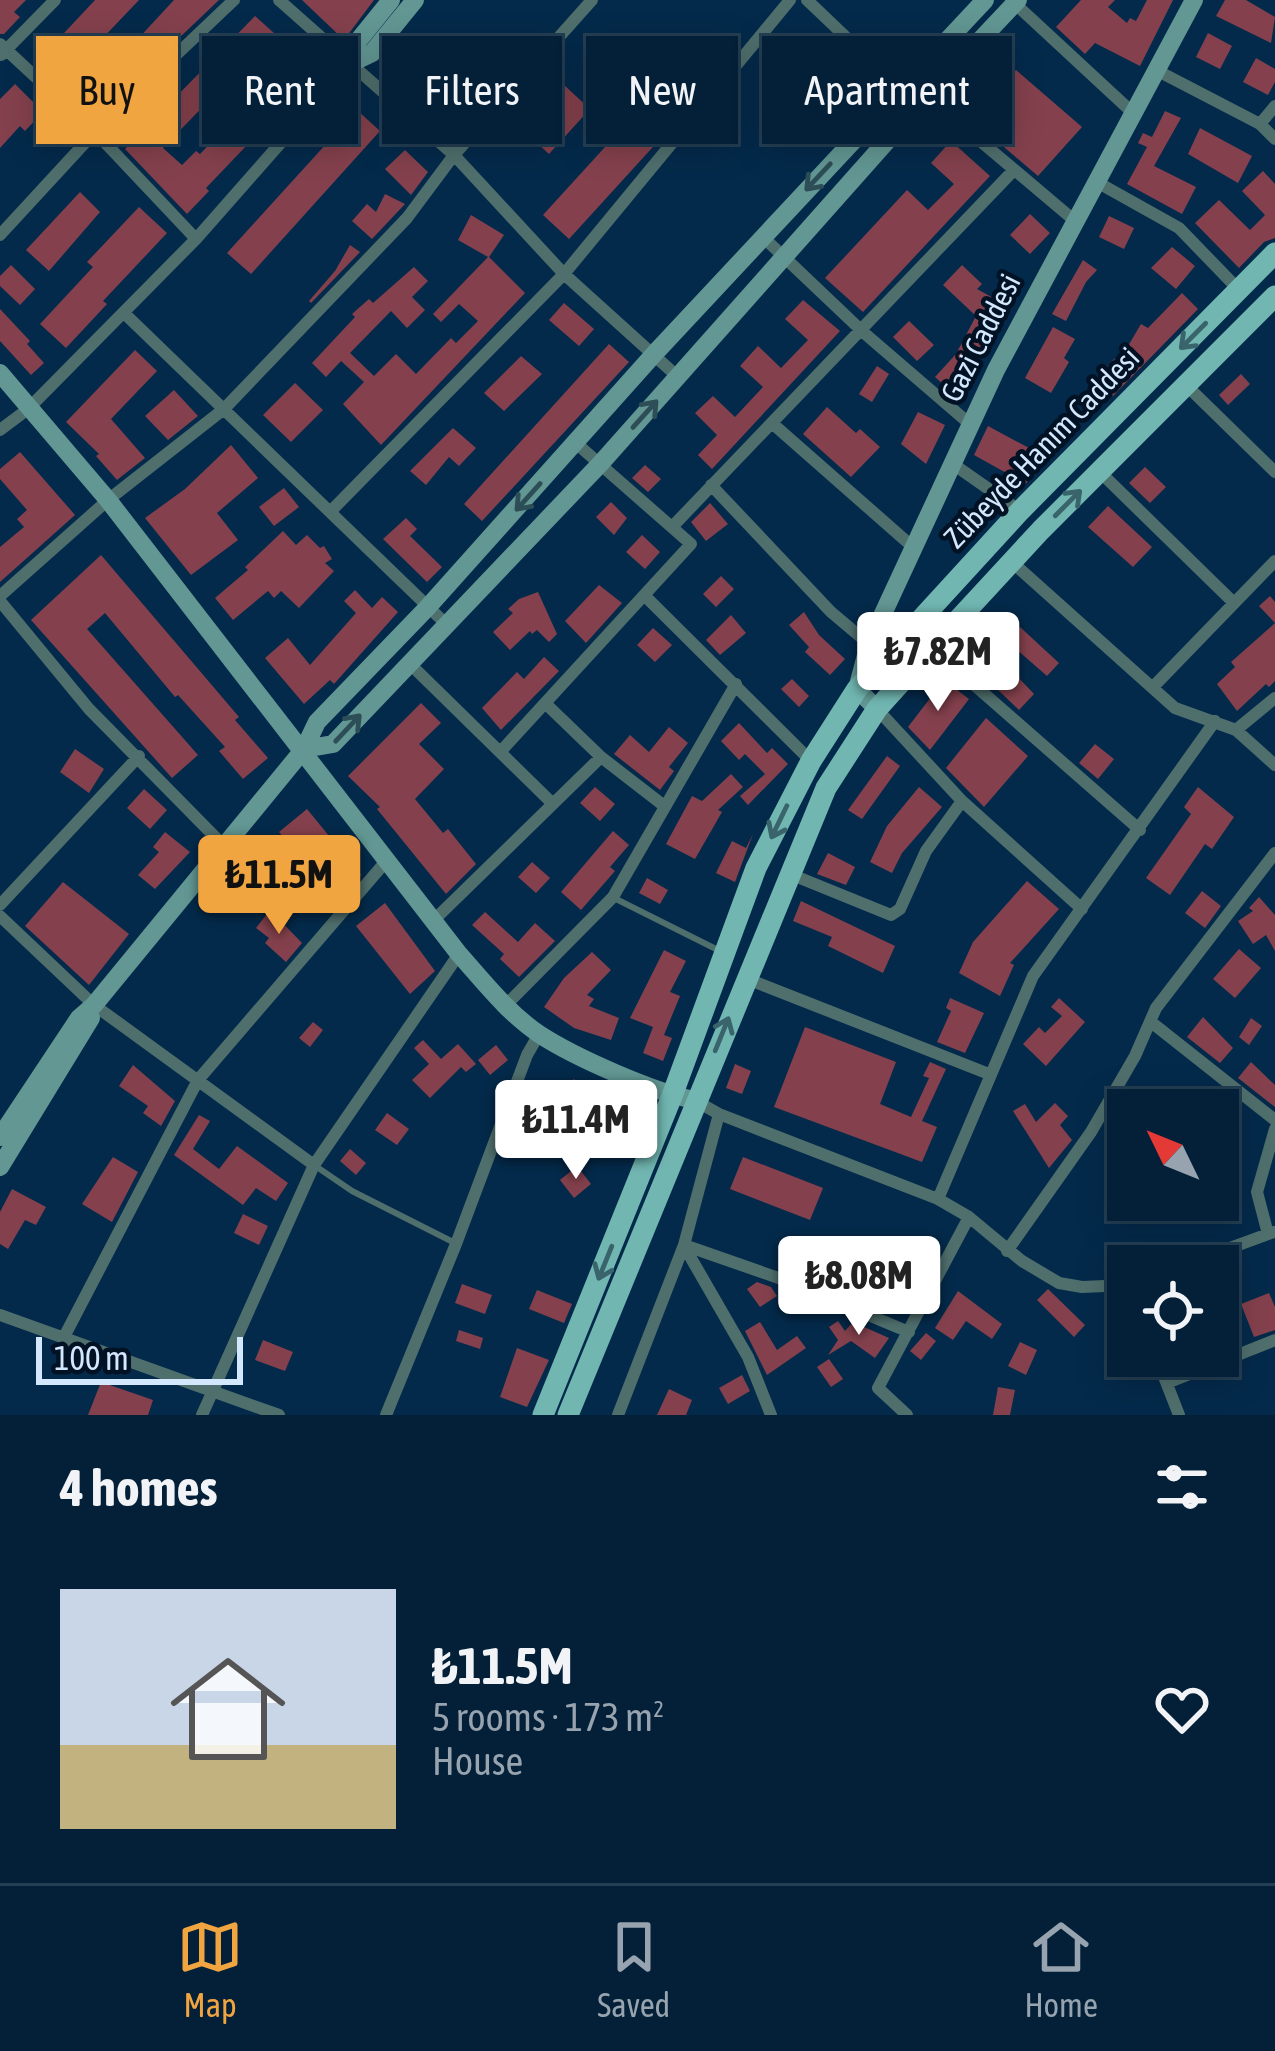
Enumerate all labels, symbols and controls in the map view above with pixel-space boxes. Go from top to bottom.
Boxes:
chip: Buy [36,36,178,144]
chip: Rent [202,36,358,144]
chip: Filters [382,36,562,144]
chip: New [586,36,738,144]
chip: Apartment [762,36,1012,144]
one-way arrow [805,162,833,192]
street label: Gazi Caddesi [933,268,1027,407]
one-way arrow [1179,321,1207,350]
street label: Zübeyde Hanım Caddesi [937,340,1146,554]
one-way arrow [630,400,658,430]
one-way arrow [515,482,542,512]
one-way arrow [1053,489,1082,518]
pin: ₺7.82M [840,612,1036,714]
text: ₺7.82M [884,629,992,673]
one-way arrow [333,714,361,744]
one-way arrow [767,804,789,840]
pin: ₺11.5M [181,835,377,937]
text: ₺11.5M [225,852,333,896]
one-way arrow [713,1017,734,1054]
pin: ₺11.4M [478,1080,674,1182]
north arrow [1107,1089,1239,1221]
map controls [1107,1089,1239,1377]
text: ₺11.4M [522,1097,630,1141]
pin: ₺8.08M [761,1236,957,1338]
one-way arrow [593,1243,614,1280]
button: locate [1107,1245,1239,1377]
text: ₺8.08M [805,1253,913,1297]
scale bar [36,1331,243,1384]
text: 100 m [54,1339,129,1377]
icon: filters [1149,1454,1215,1520]
text: 4 homes [60,1458,218,1517]
text: ₺11.5M [432,1636,573,1695]
icon: home [156,1637,300,1781]
icon: heart [1149,1676,1215,1742]
text: 5 rooms · 173 m² [432,1695,664,1739]
text: House [432,1739,523,1783]
tab: Map [177,1914,243,2024]
tab: Saved [597,1914,670,2024]
tab: Home [1024,1914,1098,2024]

